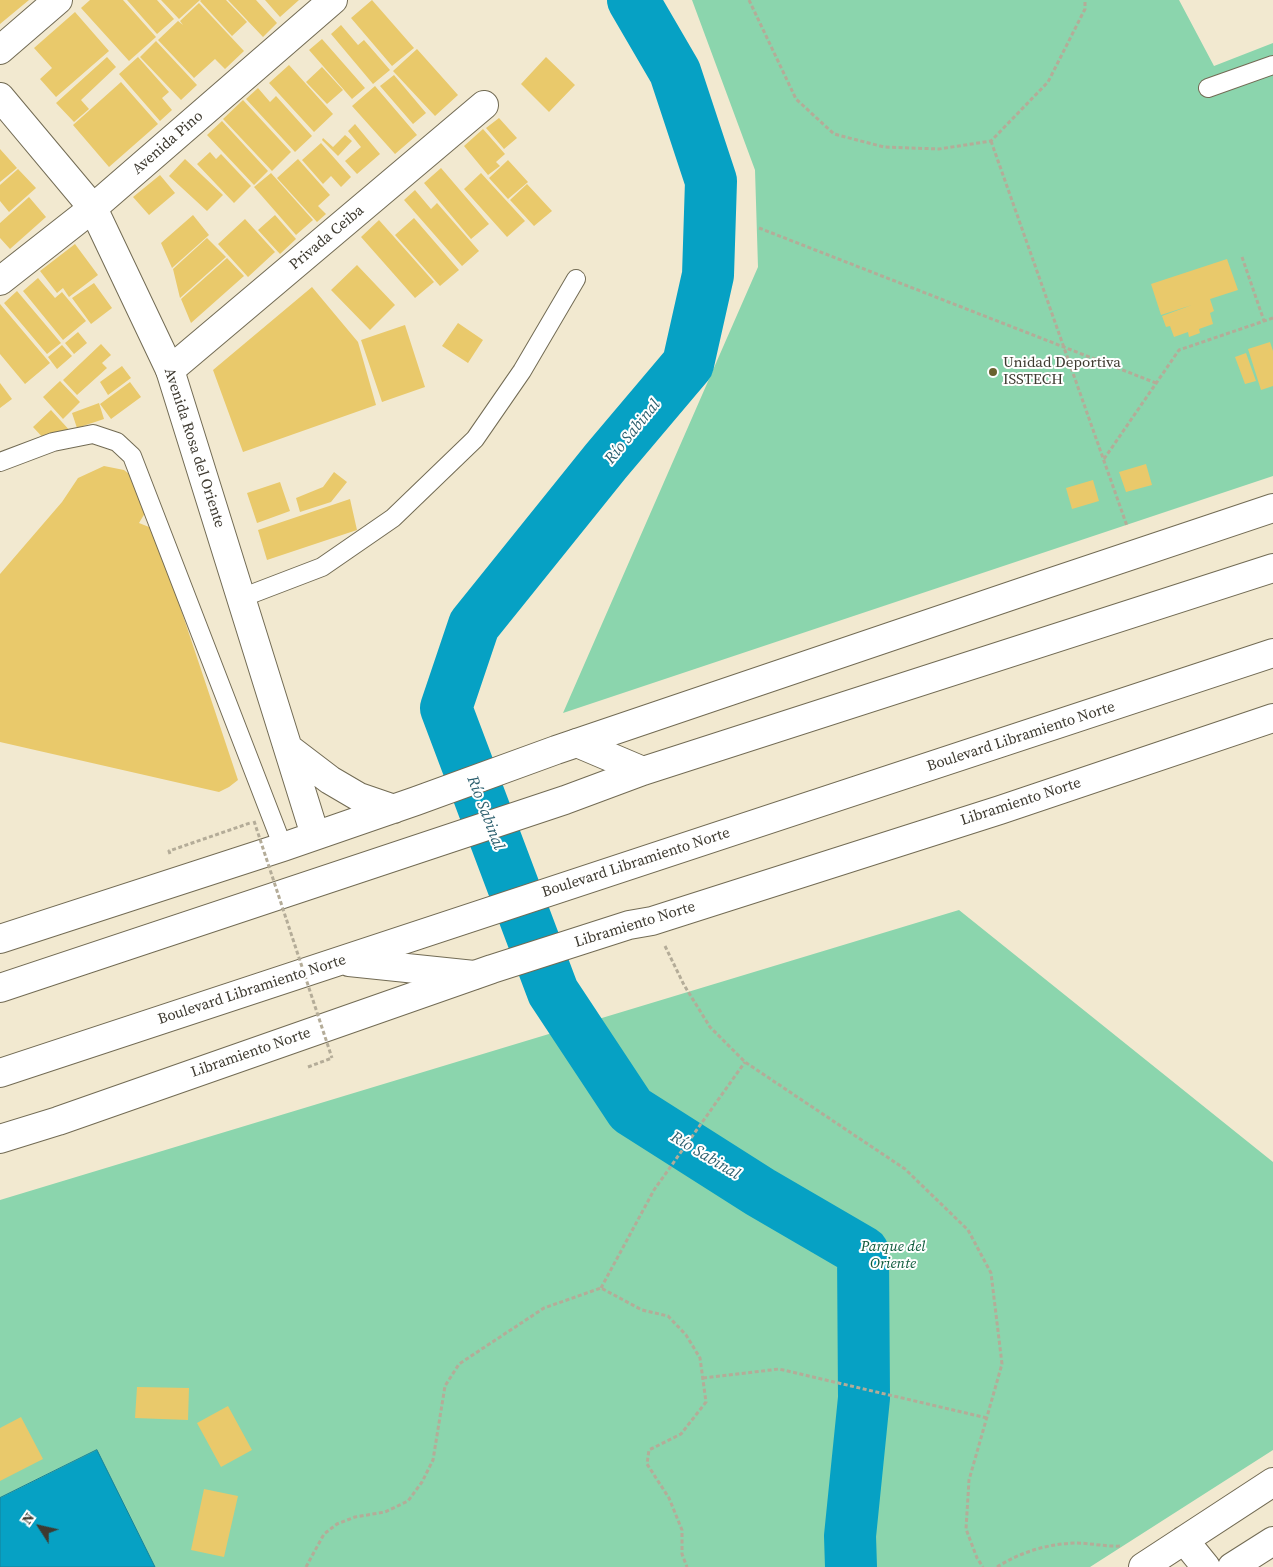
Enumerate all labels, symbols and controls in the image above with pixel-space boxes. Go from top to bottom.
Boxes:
street label: Avenida Pino [129,107,207,179]
street label: Privada Ceiba [286,202,368,274]
place label: Unidad Deportiva ISSTECH [1003,354,1121,389]
street label: Avenida Rosa del Oriente [160,366,228,530]
marker: Unidad Deportiva ISSTECH [987,366,999,378]
water label: Río Sabinal [601,396,665,468]
street label: Boulevard Libramiento Norte [925,698,1117,776]
water label: Río Sabinal [462,773,508,853]
street label: Libramiento Norte [959,774,1083,830]
street label: Boulevard Libramiento Norte [540,824,732,902]
street label: Libramiento Norte [572,898,698,952]
street label: Boulevard Libramiento Norte [156,951,348,1029]
street label: Libramiento Norte [189,1024,313,1082]
water label: Río Sabinal [667,1128,743,1184]
park label: Parque del Oriente [861,1238,925,1273]
north arrow [15,1502,65,1552]
text: N [17,1508,39,1528]

